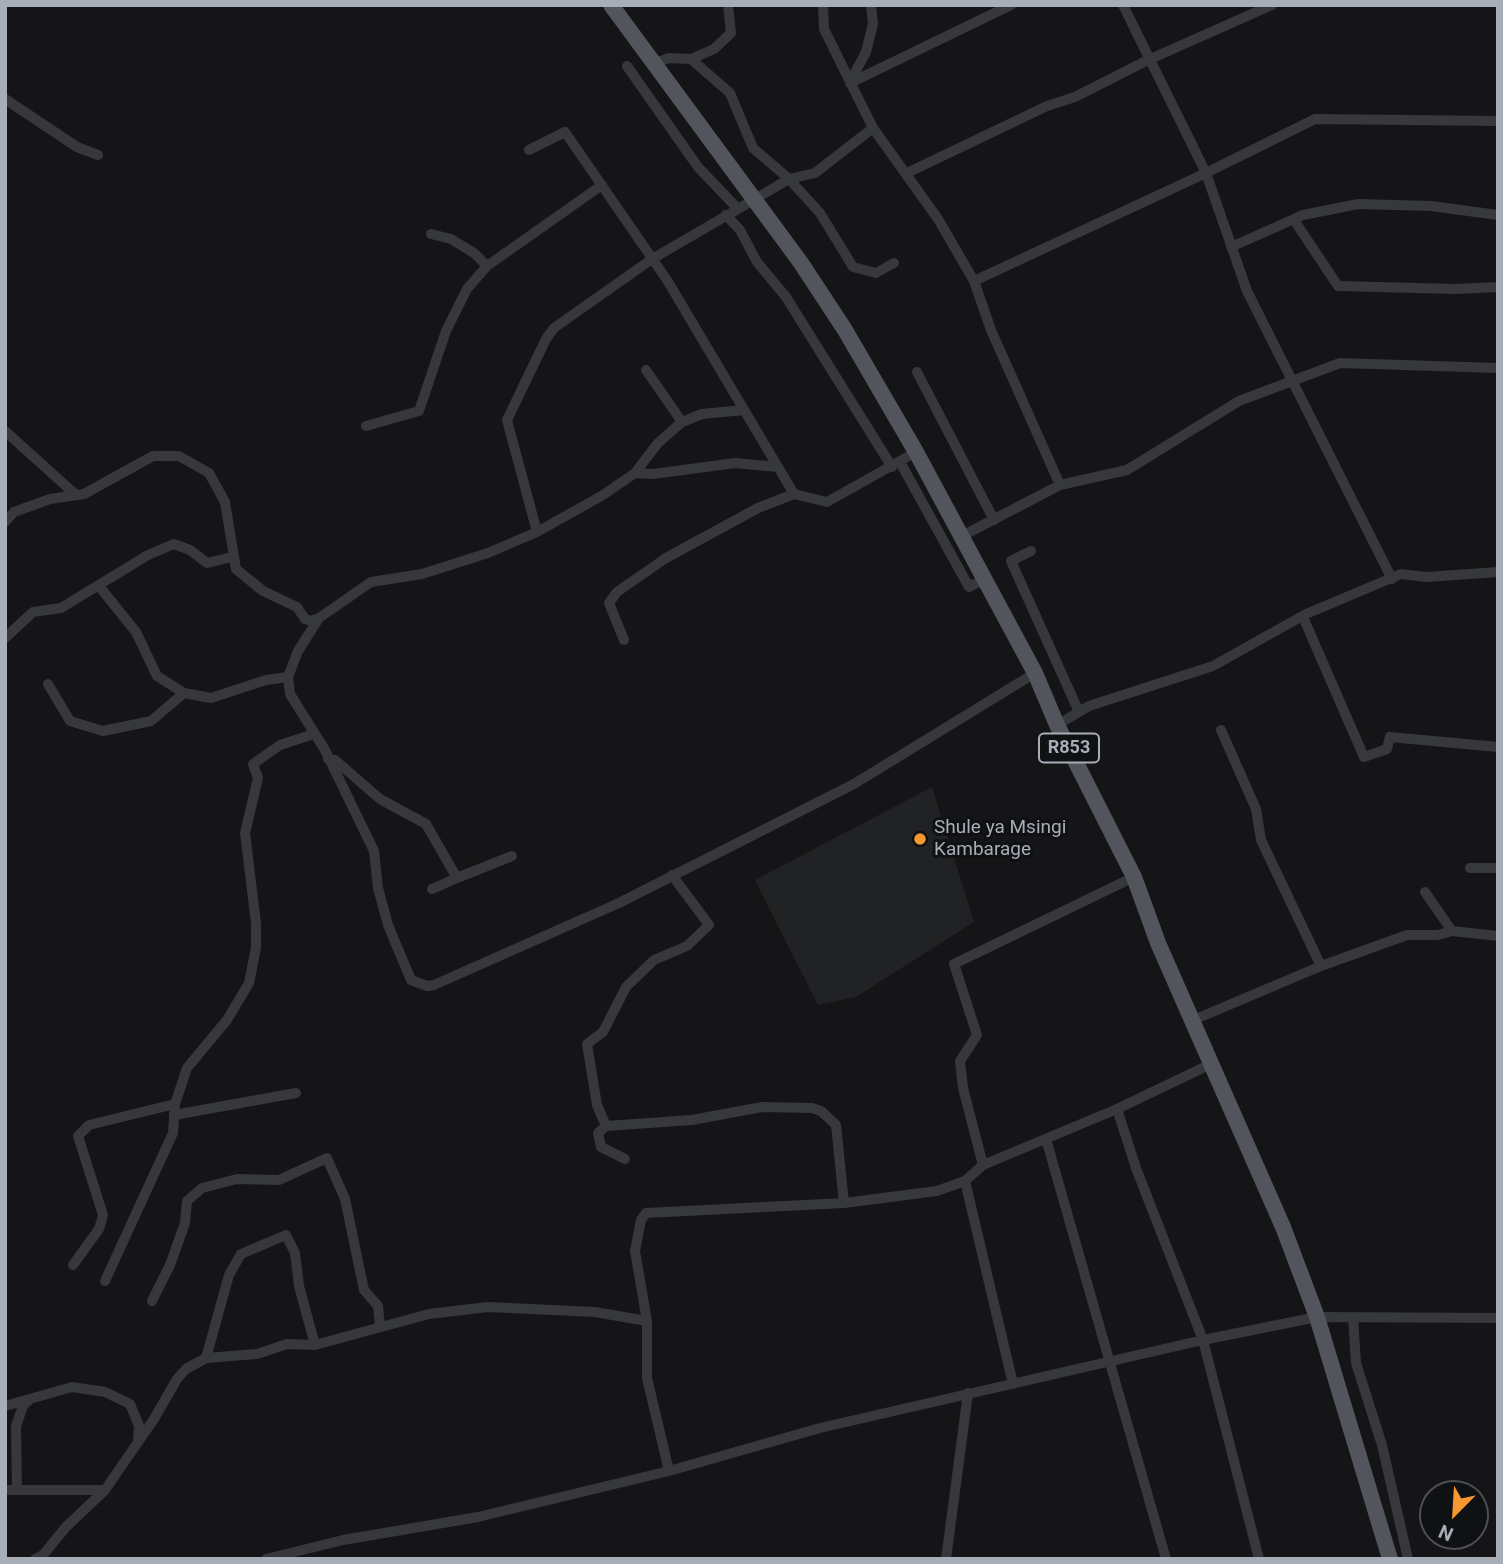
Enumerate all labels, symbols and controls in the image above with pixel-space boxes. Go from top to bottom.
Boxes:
road number: R853 [1039,734,1099,762]
place label: Shule ya Msingi Kambarage [934,817,1066,861]
marker: Shule ya Msingi Kambarage [912,831,928,847]
north arrow [1419,1480,1489,1550]
text: N [1435,1520,1457,1546]

